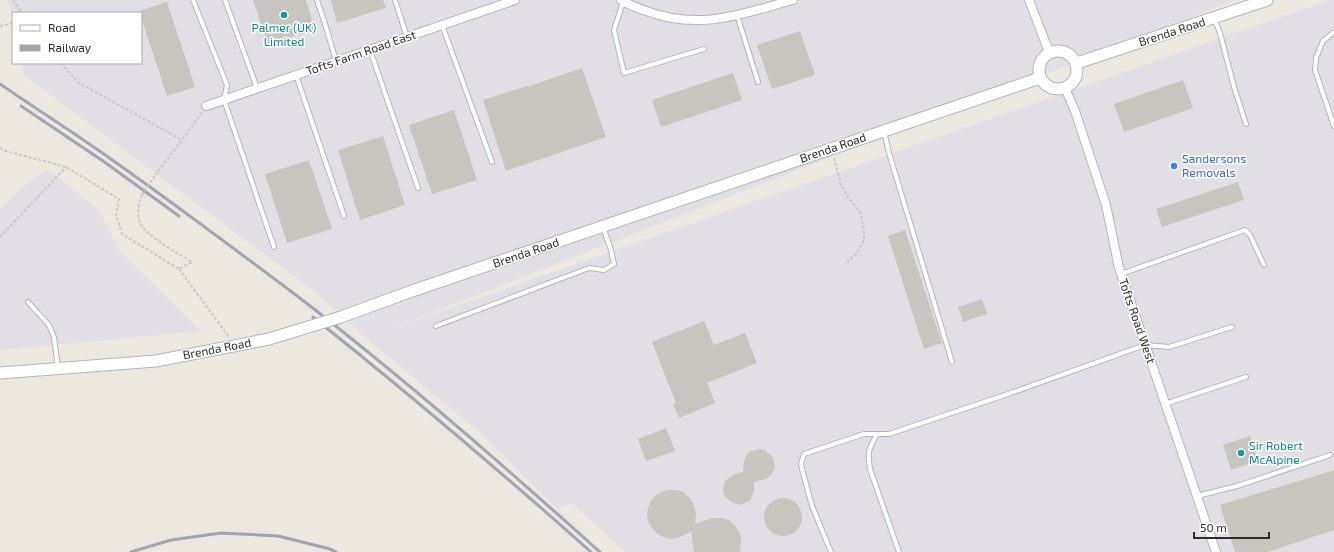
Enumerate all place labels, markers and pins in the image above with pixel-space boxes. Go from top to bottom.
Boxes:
marker: Palmer (UK) Limited [279,10,289,20]
place label: Palmer (UK) Limited [252,20,316,48]
place label: Sandersons Removals [1182,151,1246,179]
marker: Sandersons Removals [1169,161,1179,171]
place label: Sir Robert McAlpine [1249,438,1303,466]
marker: Sir Robert McAlpine [1236,448,1246,458]

